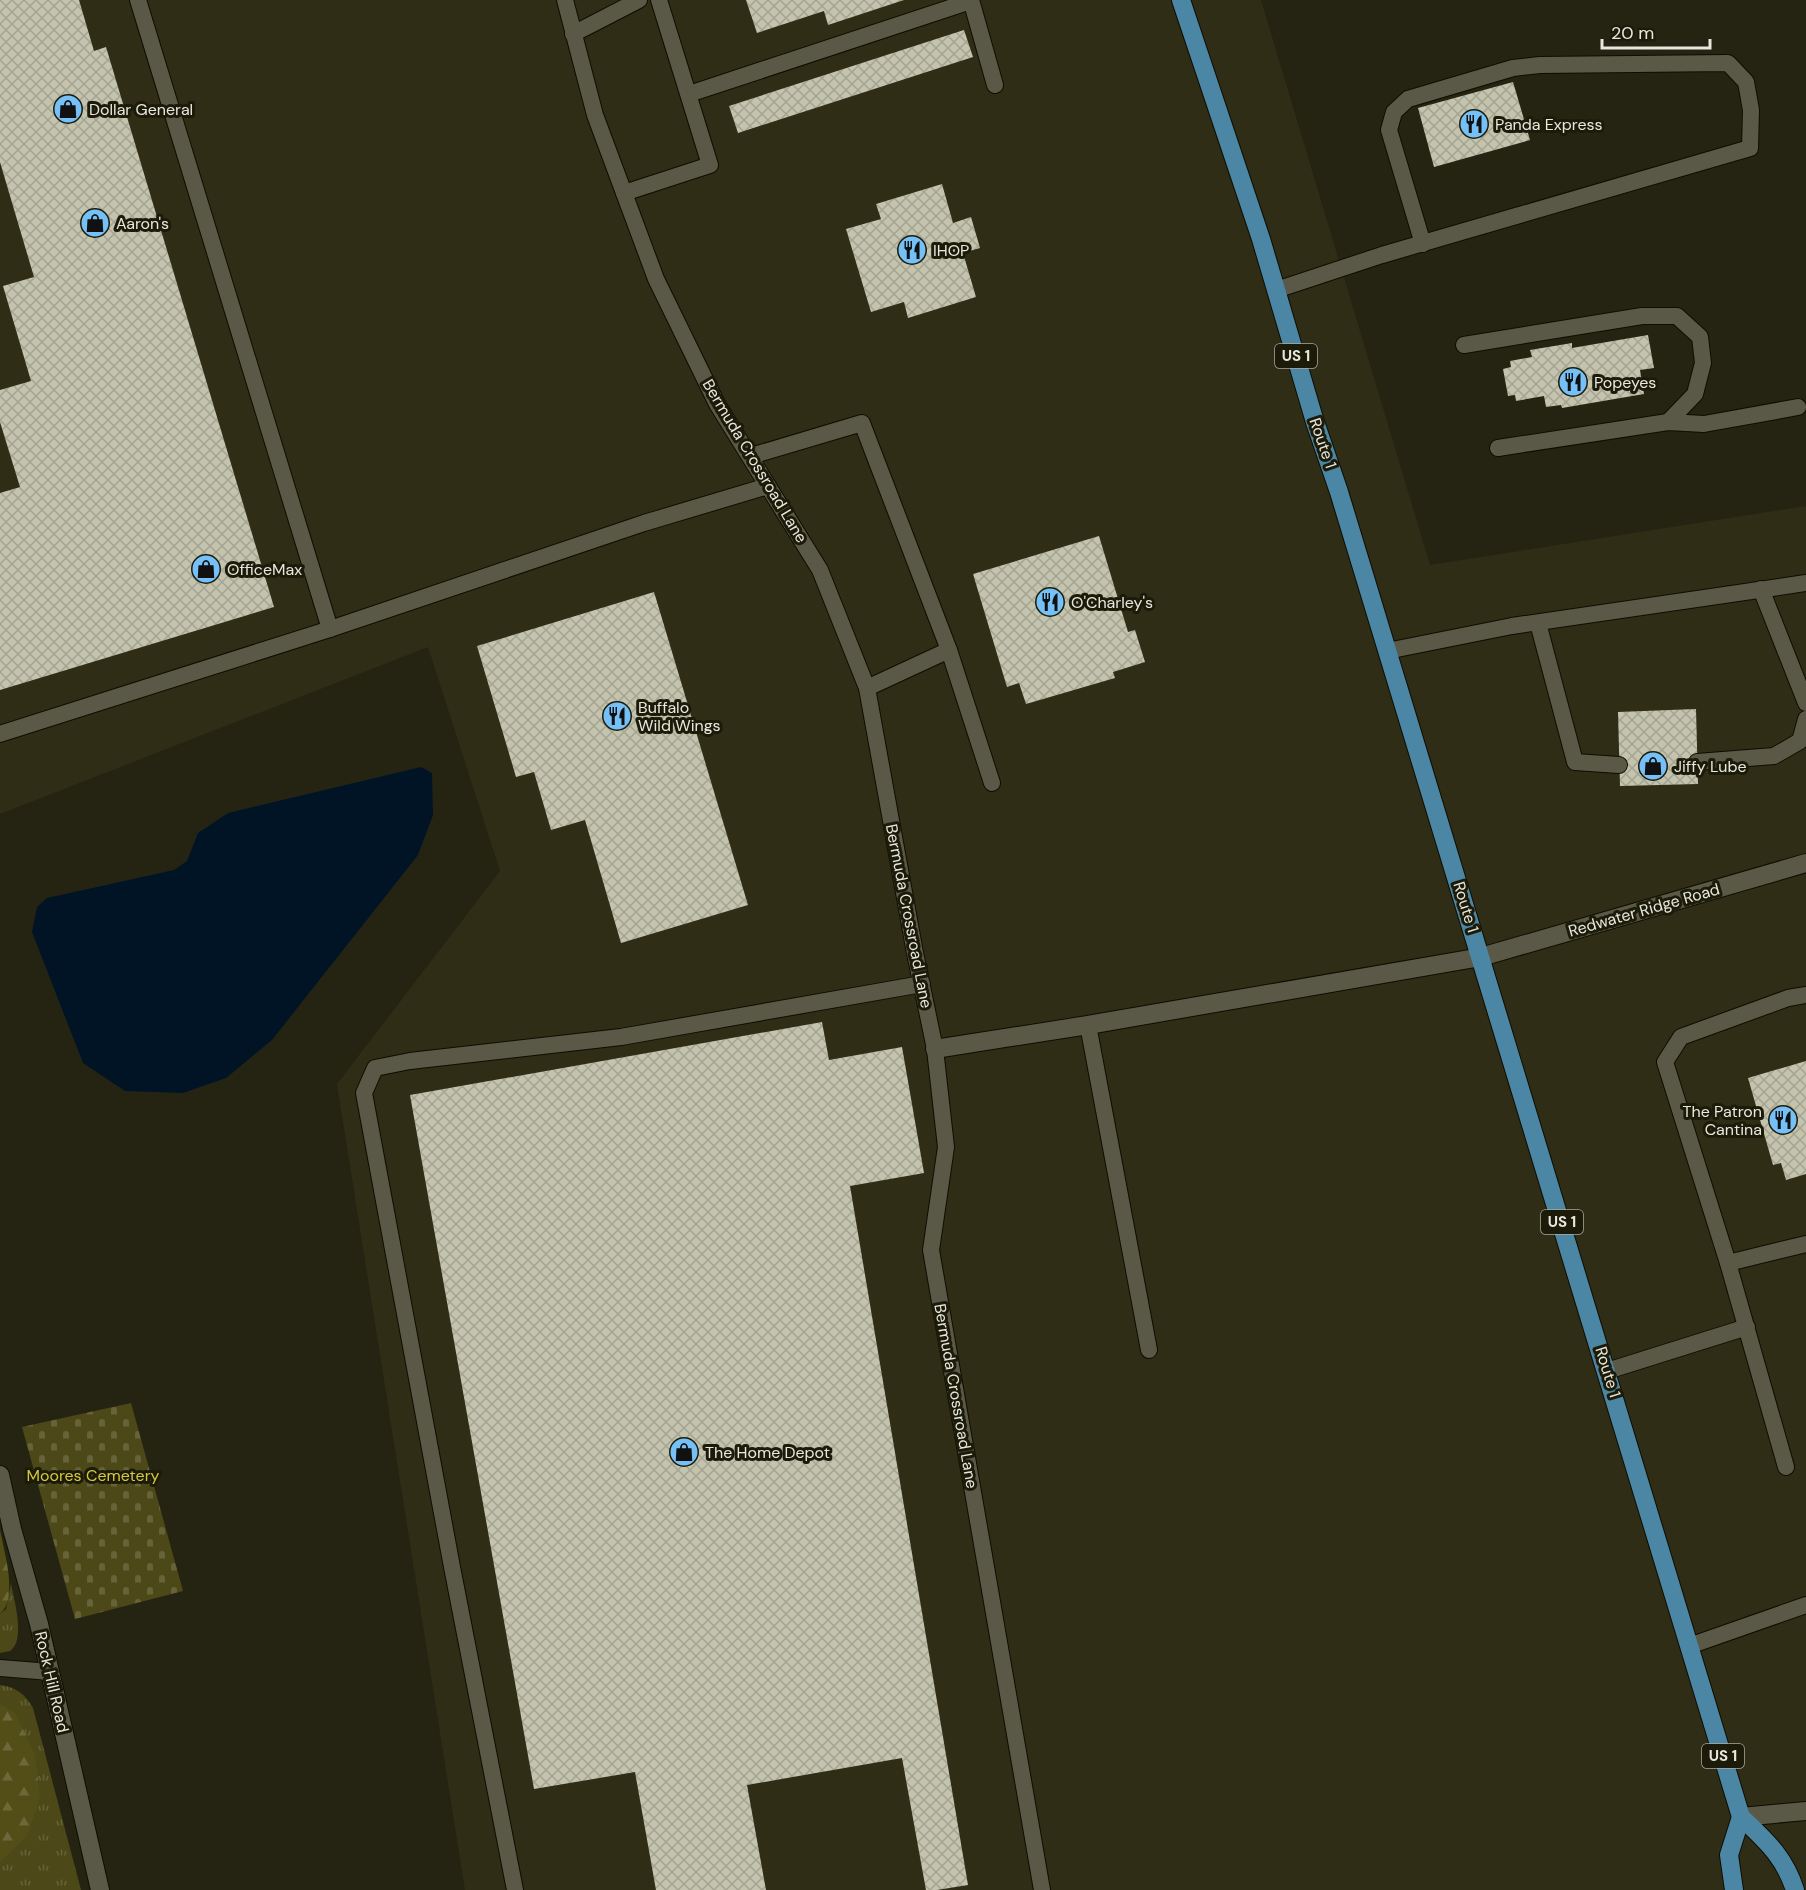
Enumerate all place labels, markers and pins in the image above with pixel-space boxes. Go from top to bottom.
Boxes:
shop icon: Dollar General [52,93,84,125]
place label: Dollar General [89,99,193,120]
restaurant icon: Panda Express [1458,108,1490,140]
place label: Panda Express [1495,114,1603,135]
shop icon: Aaron's [79,207,111,239]
place label: Aaron's [116,213,169,234]
restaurant icon: IHOP [896,234,928,266]
place label: IHOP [933,240,969,261]
restaurant icon: Popeyes [1557,366,1589,398]
place label: Popeyes [1594,372,1656,393]
shop icon: OfficeMax [190,553,222,585]
place label: OfficeMax [227,559,302,580]
restaurant icon: O'Charley's [1034,586,1066,618]
place label: O'Charley's [1071,592,1153,613]
place label: Buffalo Wild Wings [638,697,721,736]
restaurant icon: Buffalo Wild Wings [601,700,633,732]
shop icon: Jiffy Lube [1637,750,1669,782]
place label: Jiffy Lube [1674,756,1747,777]
place label: The Patron Cantina [1683,1101,1762,1140]
restaurant icon: The Patron Cantina [1767,1104,1799,1136]
shop icon: The Home Depot [668,1436,700,1468]
place label: The Home Depot [705,1442,830,1463]

